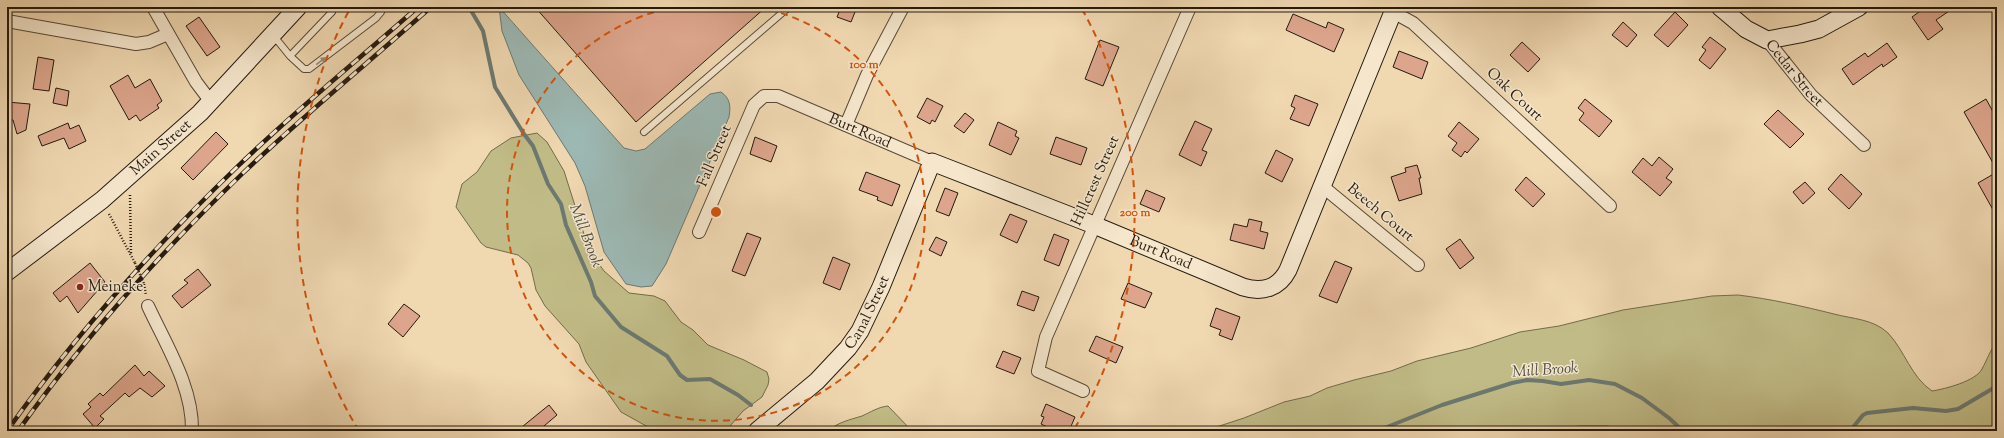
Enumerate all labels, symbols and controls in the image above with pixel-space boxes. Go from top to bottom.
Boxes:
street label: Cedar Street [1760,35,1828,112]
text: 100 m [848,56,879,74]
one-way arrow [316,57,326,65]
street label: Oak Court [1481,63,1547,127]
street label: Burt Road [826,108,895,154]
street label: Main Street [126,115,196,181]
street label: Fall Street [693,122,737,190]
street label: Hillcrest Street [1067,133,1125,229]
street label: Beech Court [1342,179,1418,247]
water label: Mill Brook [562,201,608,271]
text: 200 m [1120,204,1150,222]
centre of rings [709,205,723,219]
street label: Burt Road [1126,230,1196,275]
street label: Canal Street [840,272,895,354]
place label: Meineke [88,277,143,298]
marker: Meineke [75,282,85,292]
water label: Mill Brook [1511,357,1579,385]

